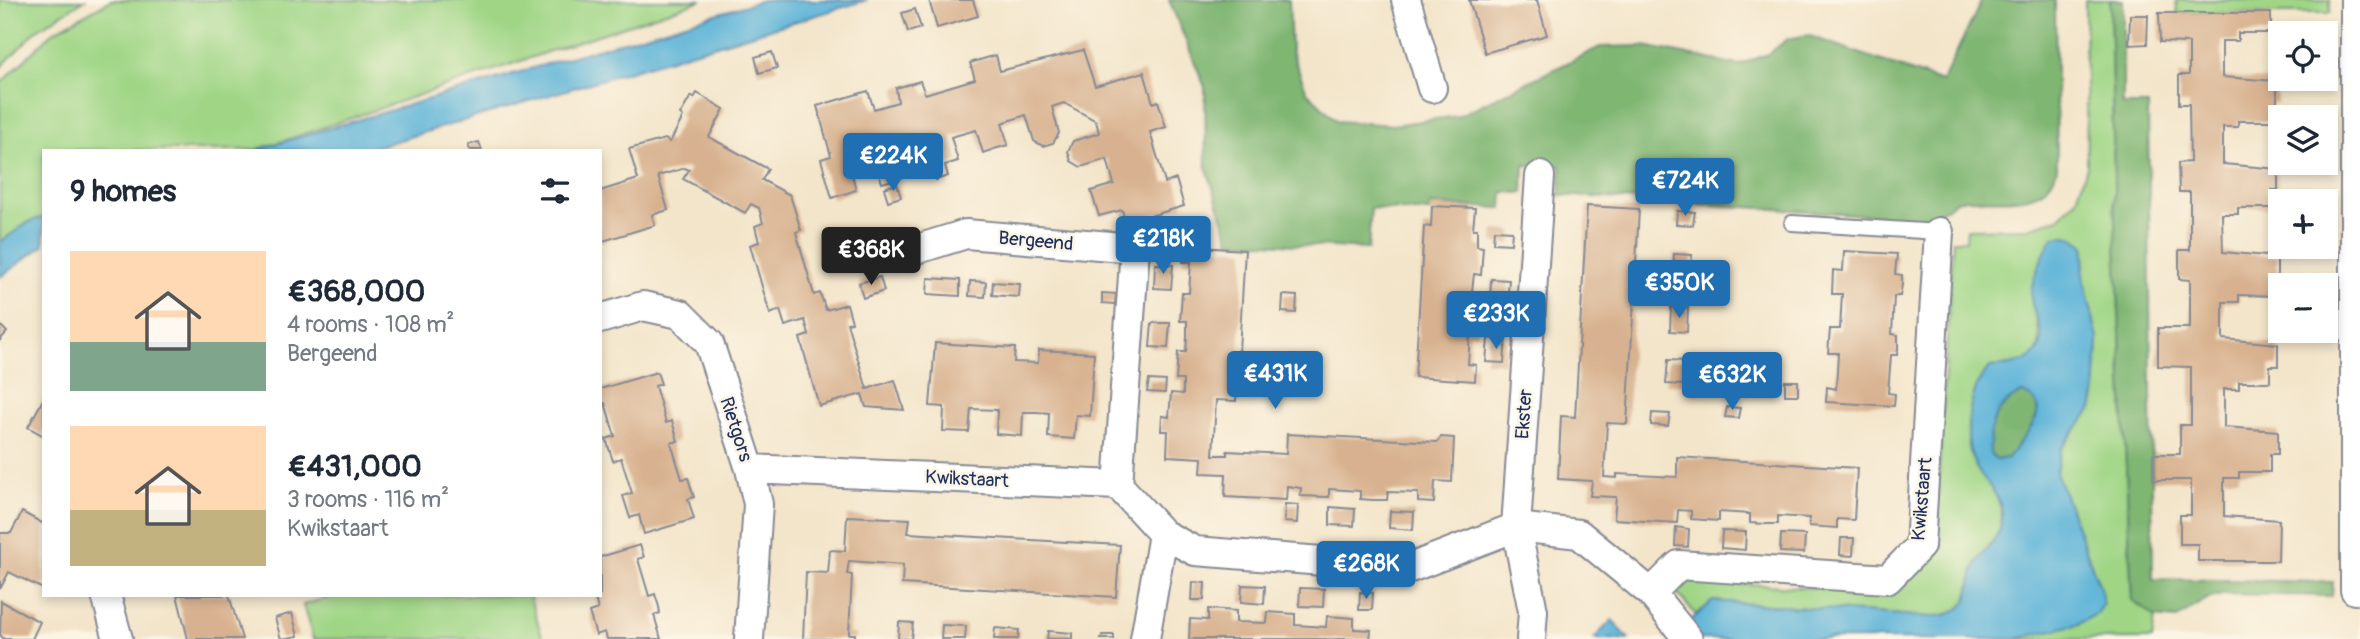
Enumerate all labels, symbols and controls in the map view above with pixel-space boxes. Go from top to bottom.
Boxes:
map controls [2268,21,2338,343]
button: locate [2268,21,2338,91]
button: layers [2268,105,2338,175]
pin: €224K [844,134,942,193]
text: €224K [859,141,927,170]
pin: €724K [1636,158,1734,218]
text: €724K [1651,166,1719,195]
icon: filters [536,172,574,210]
text: 9 homes [70,173,176,210]
button: + [2268,189,2338,259]
pin: €218K [1114,216,1212,276]
text: €218K [1132,224,1194,253]
street label: Bergeend [998,226,1074,256]
pin: €368K [822,228,920,287]
text: €368K [838,235,904,264]
pin: €350K [1630,260,1728,320]
text: €350K [1644,268,1714,297]
text: €368,000 [287,273,425,310]
button: − [2268,273,2338,343]
icon: home [126,279,210,363]
pin: €233K [1447,292,1545,351]
text: €233K [1463,299,1529,328]
text: 4 rooms · 108 m² [287,310,454,339]
text: Bergeend [287,339,378,368]
pin: €431K [1226,352,1324,411]
pin: €632K [1683,352,1781,412]
text: €431K [1243,359,1307,388]
text: €632K [1698,360,1766,389]
street label: Ekster [1510,388,1538,440]
street label: Rietgors [714,394,758,465]
text: €431,000 [287,448,422,485]
icon: home [126,454,210,538]
street label: Kwikstaart [1906,456,1938,542]
street label: Kwikstaart [924,465,1010,493]
text: 3 rooms · 116 m² [287,485,449,514]
text: Kwikstaart [287,514,389,543]
pin: €268K [1317,542,1415,601]
text: €268K [1333,549,1399,578]

